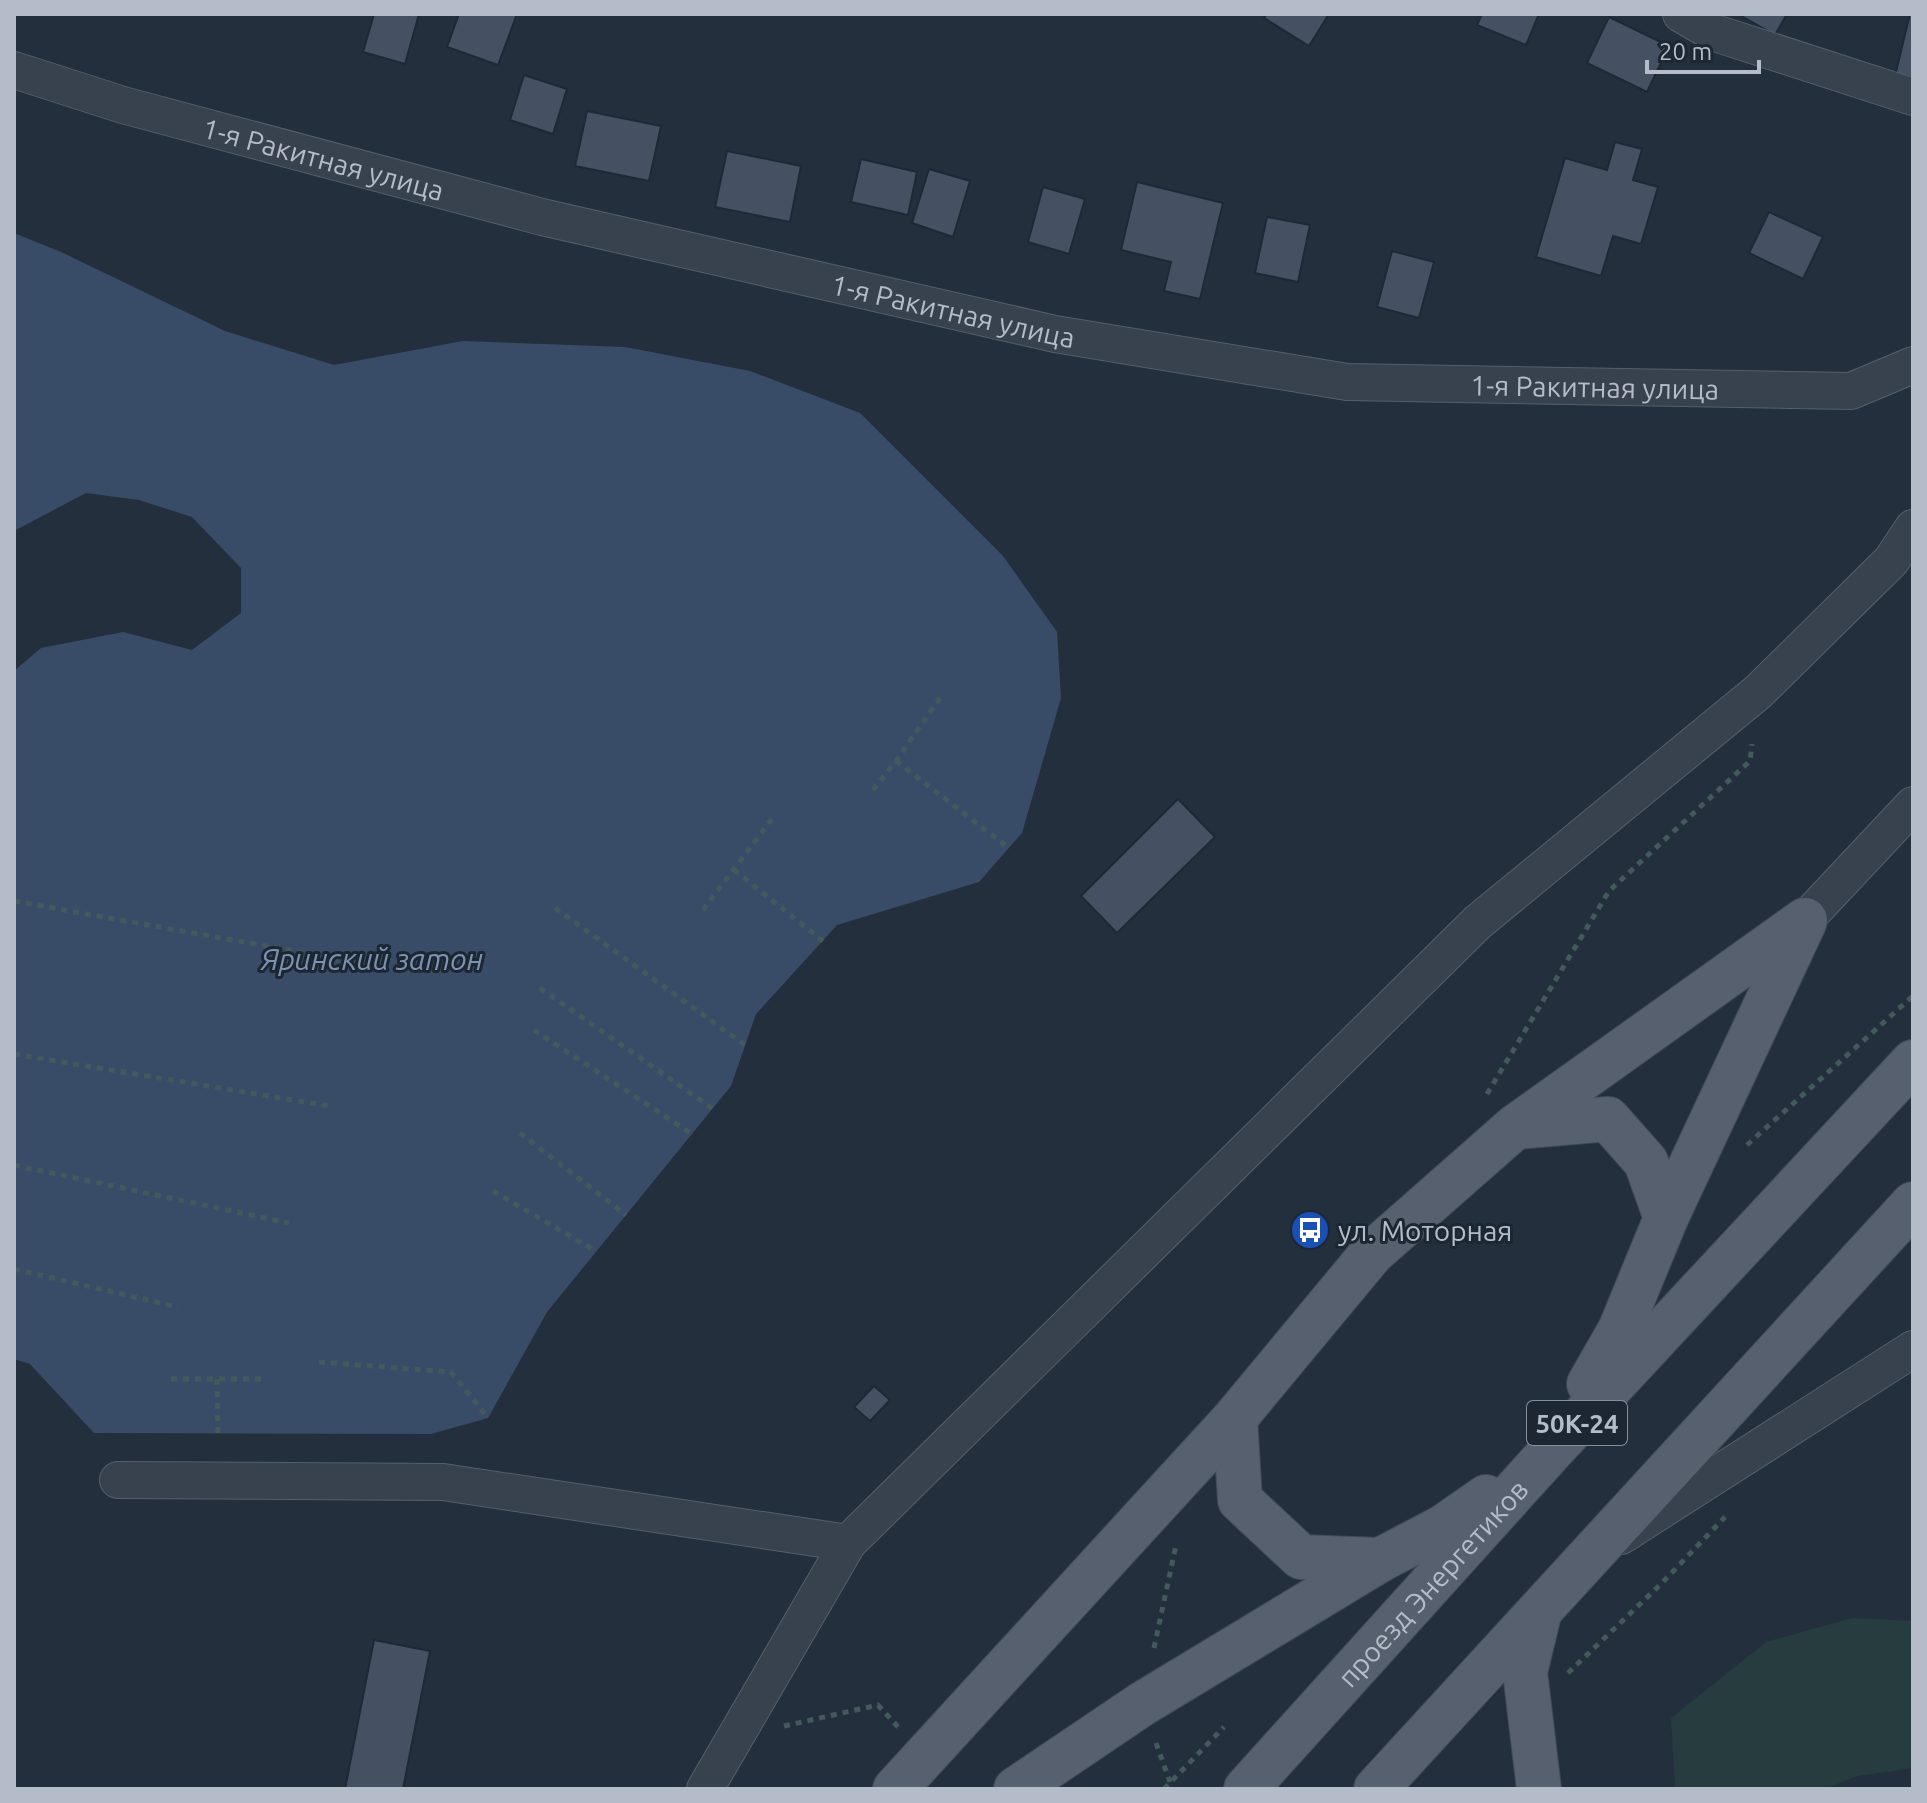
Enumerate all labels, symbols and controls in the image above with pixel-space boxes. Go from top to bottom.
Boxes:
scale bar [1647,24,1759,74]
text: 20 m [1659,38,1712,65]
street label: 1-я Ракитная улица [199,112,448,206]
street label: 1-я Ракитная улица [829,268,1077,353]
street label: 1-я Ракитная улица [1470,369,1719,404]
water label: Яринский затон [260,942,484,976]
bus stop icon: ул. Моторная [1289,1209,1331,1251]
place label: ул. Моторная [1338,1215,1512,1246]
road number: 50К-24 [1527,1401,1627,1445]
street label: проезд Энергетиков [1331,1473,1533,1692]

